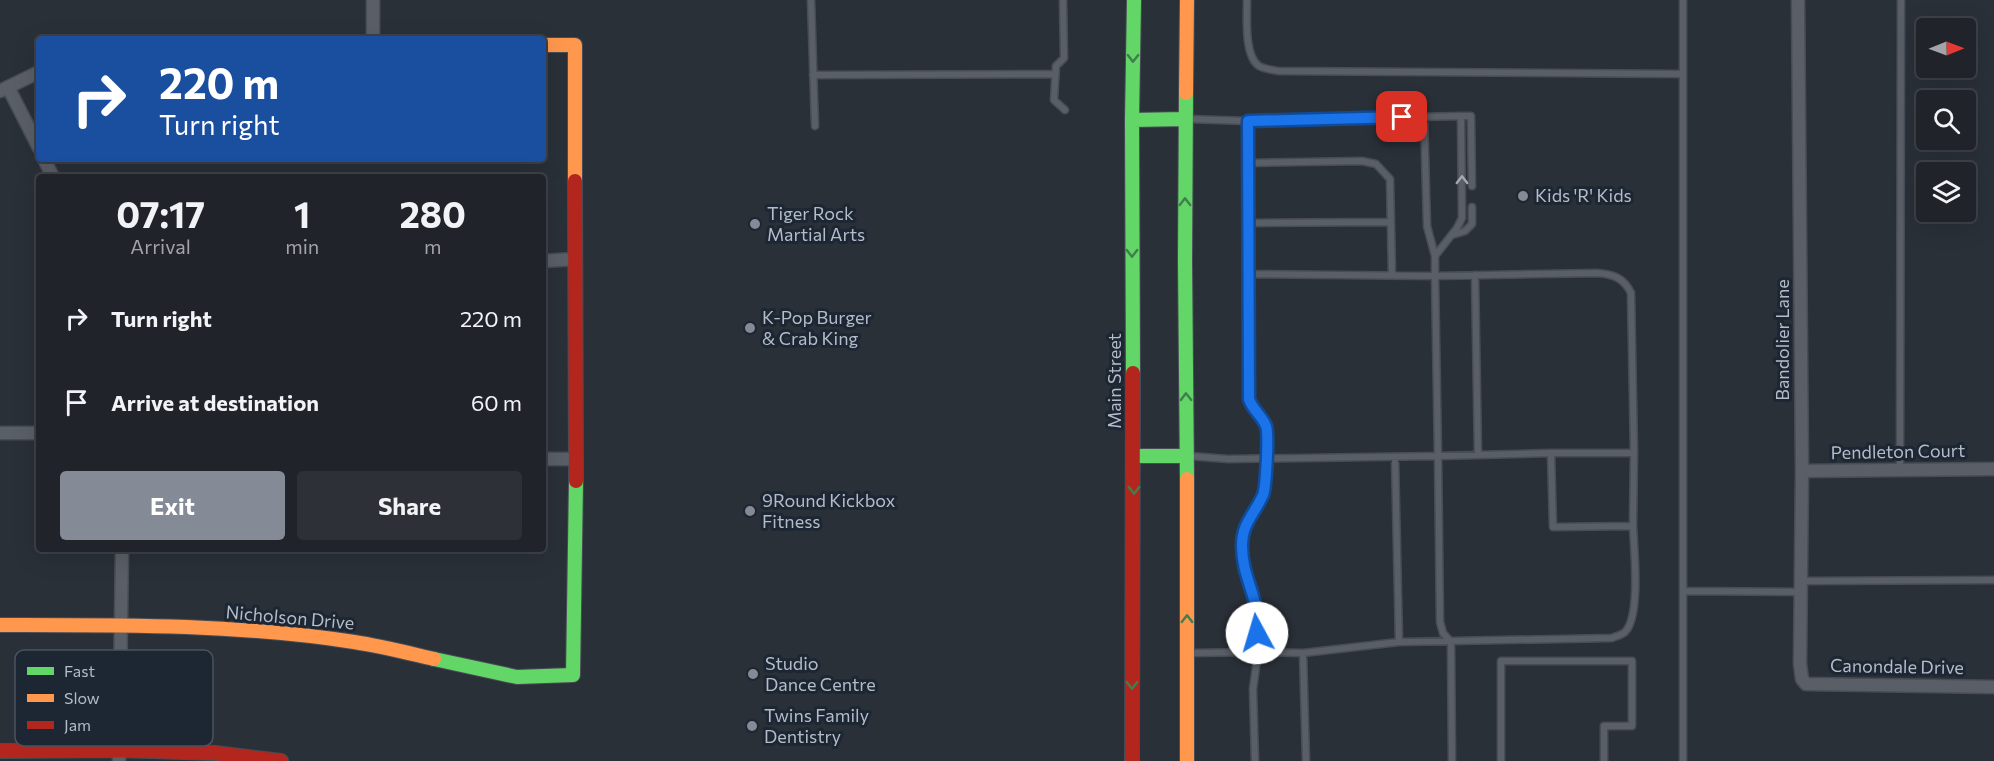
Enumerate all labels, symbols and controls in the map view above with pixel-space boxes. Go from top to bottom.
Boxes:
north arrow [1916,18,1976,78]
map controls [1916,18,1976,222]
one-way arrow [1127,54,1139,63]
text: 220 m [159,56,279,108]
icon: right [60,60,138,138]
button: search [1916,90,1976,150]
pin [1376,91,1427,142]
icon: arrive [1385,100,1418,133]
text: Turn right [159,108,279,141]
button: layers [1916,162,1976,222]
one-way arrow [1456,175,1468,184]
place label: Kids 'R' Kids [1535,184,1632,206]
marker: Kids 'R' Kids [1516,189,1530,203]
text: 07:17 [116,191,205,235]
text: 1 [294,191,310,235]
text: 280 [399,191,466,235]
one-way arrow [1179,198,1191,207]
place label: Tiger Rock Martial Arts [767,202,865,245]
marker: Tiger Rock Martial Arts [748,217,762,231]
text: Arrival [130,234,191,258]
text: min [285,234,319,258]
text: m [424,234,441,258]
one-way arrow [1126,249,1138,258]
street label: Bandolier Lane [1771,279,1793,401]
icon: right [60,302,93,335]
text: Turn right [111,305,212,332]
text: 220 m [460,305,522,332]
place label: K-Pop Burger & Crab King [762,306,872,349]
marker: K-Pop Burger & Crab King [743,321,757,335]
street label: Main Street [1103,333,1125,429]
icon: arrive [60,386,93,419]
text: Arrive at destination [111,389,319,416]
text: 60 m [471,389,522,416]
one-way arrow [1180,393,1193,402]
street label: Pendleton Court [1830,439,1965,463]
button: Exit [60,471,285,540]
button: Share [297,471,522,540]
one-way arrow [1128,486,1140,495]
place label: 9Round Kickbox Fitness [762,489,896,532]
marker: 9Round Kickbox Fitness [743,504,757,518]
street label: Nicholson Drive [225,600,355,634]
position arrow [1225,601,1289,665]
one-way arrow [1181,614,1193,623]
legend [15,650,213,746]
place label: Studio Dance Centre [765,652,876,695]
street label: Canondale Drive [1830,654,1964,678]
text: Fast [64,661,95,680]
marker: Studio Dance Centre [746,667,760,681]
one-way arrow [1126,681,1139,690]
text: Slow [64,688,100,707]
place label: Twins Family Dentistry [764,704,869,747]
text: Jam [64,715,91,734]
marker: Twins Family Dentistry [745,719,759,733]

